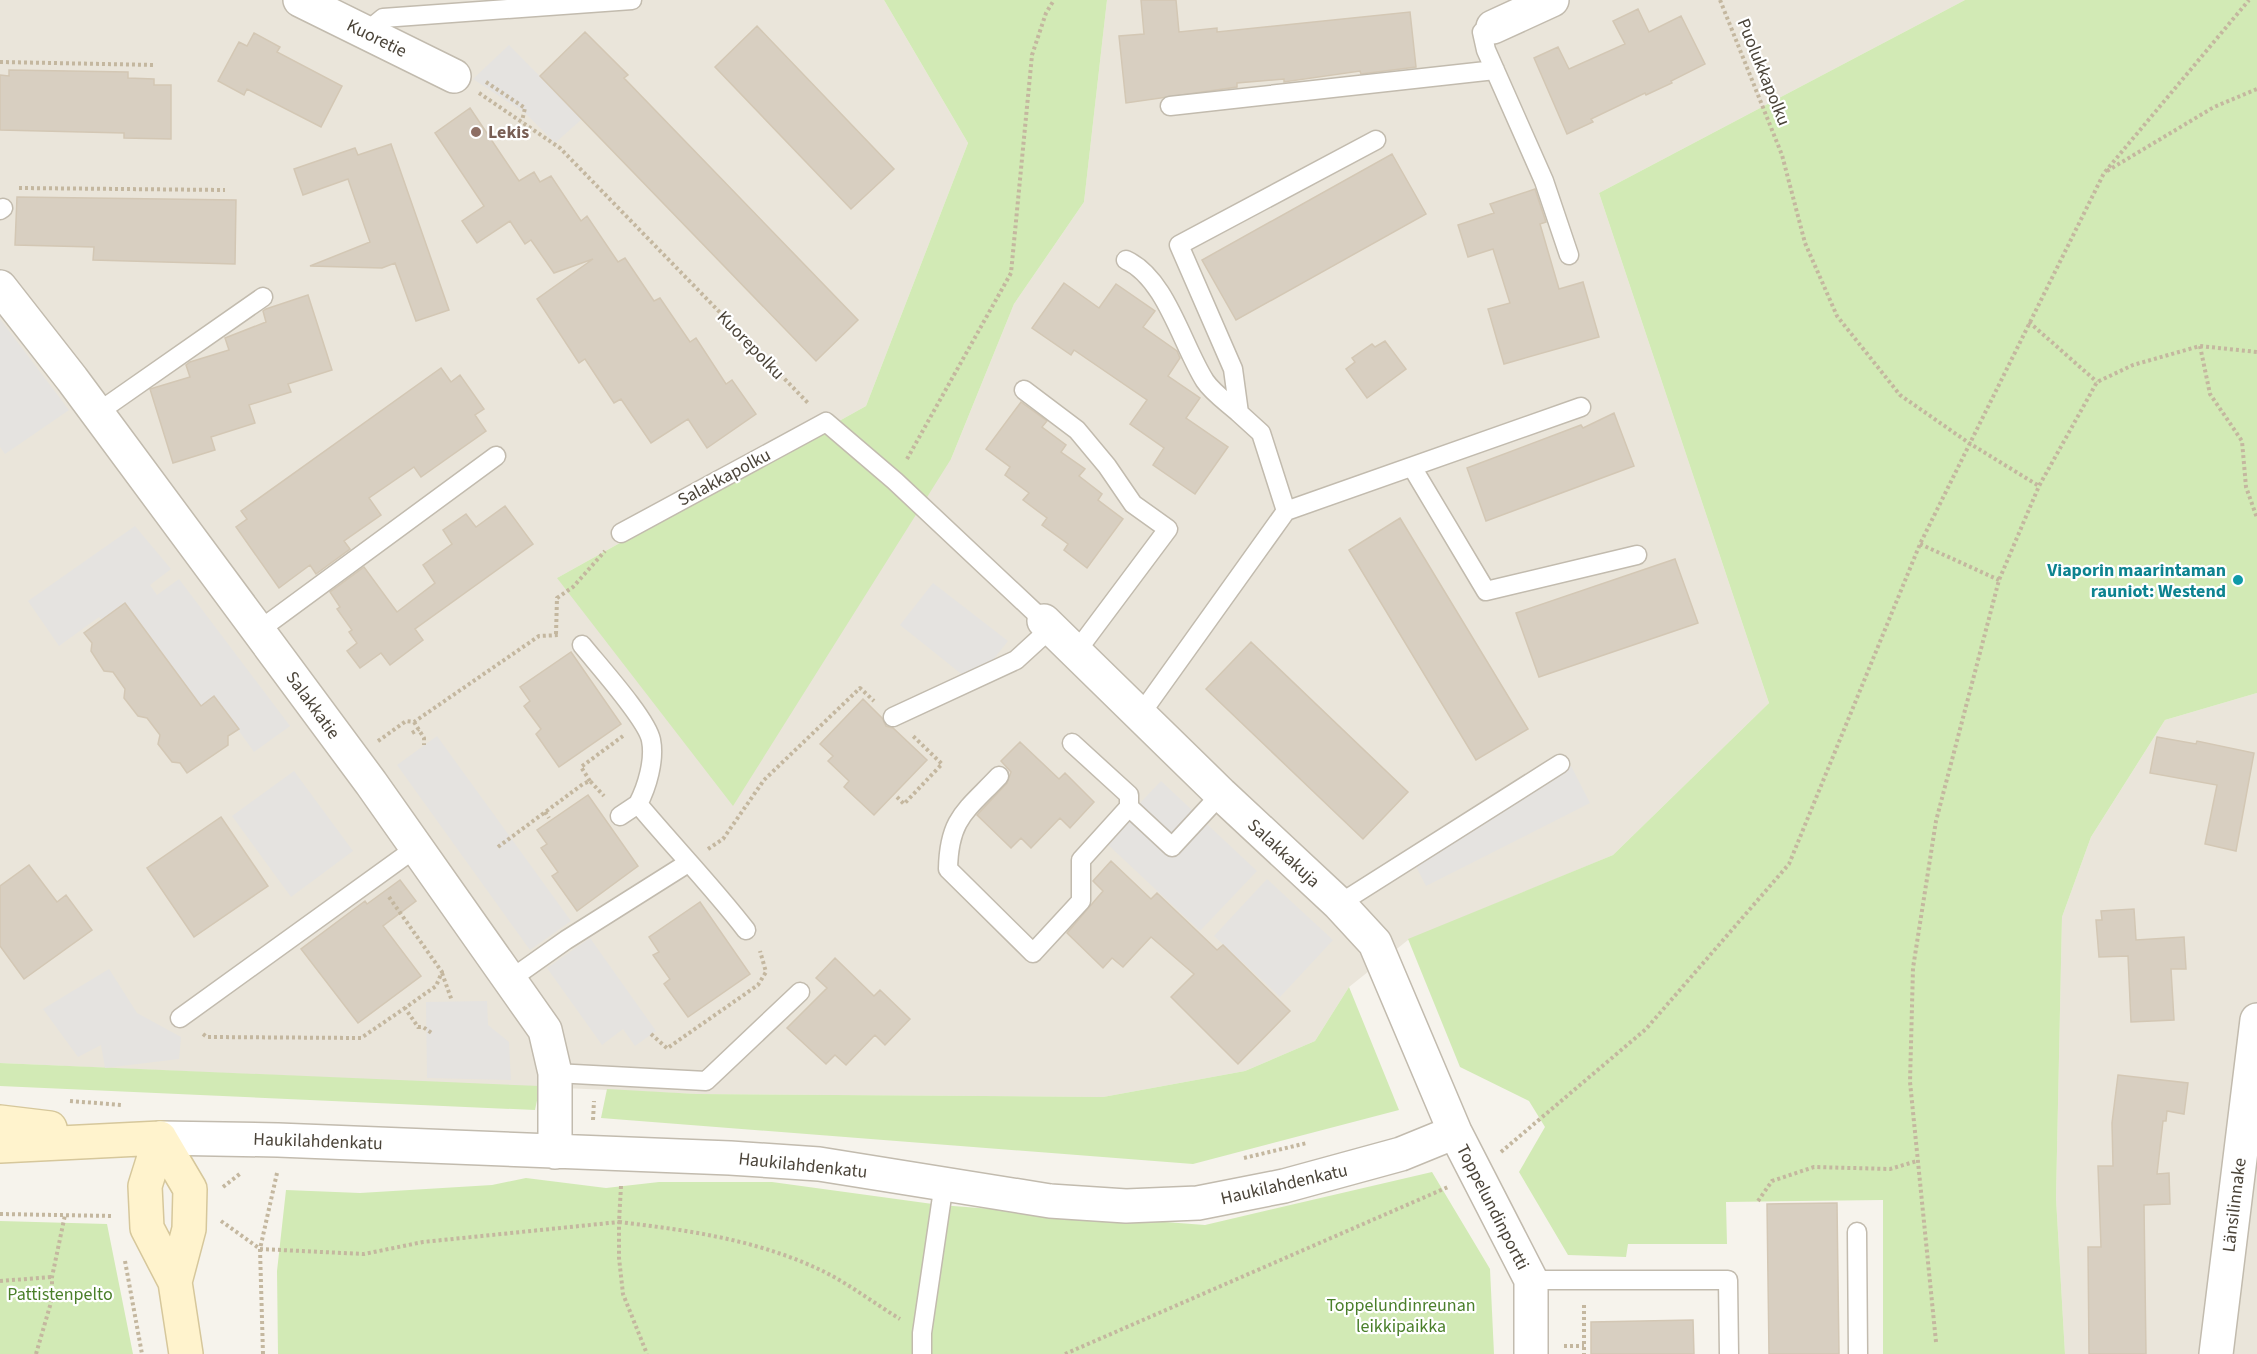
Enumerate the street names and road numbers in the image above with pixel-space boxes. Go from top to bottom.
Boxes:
street label: Kuoretie [343,13,411,64]
street label: Puolukkapolku [1731,15,1796,130]
street label: Kuorepolku [711,305,790,386]
street label: Salakkapolku [673,442,775,512]
street label: Salakkatie [279,666,346,744]
street label: Salakkakuja [1242,813,1325,894]
street label: Haukilahdenkatu [253,1127,383,1156]
street label: Toppelundinportti [1450,1140,1535,1274]
street label: Haukilahdenkatu [737,1146,869,1185]
street label: Länsilinnake [2216,1156,2253,1254]
street label: Haukilahdenkatu [1218,1158,1350,1211]

